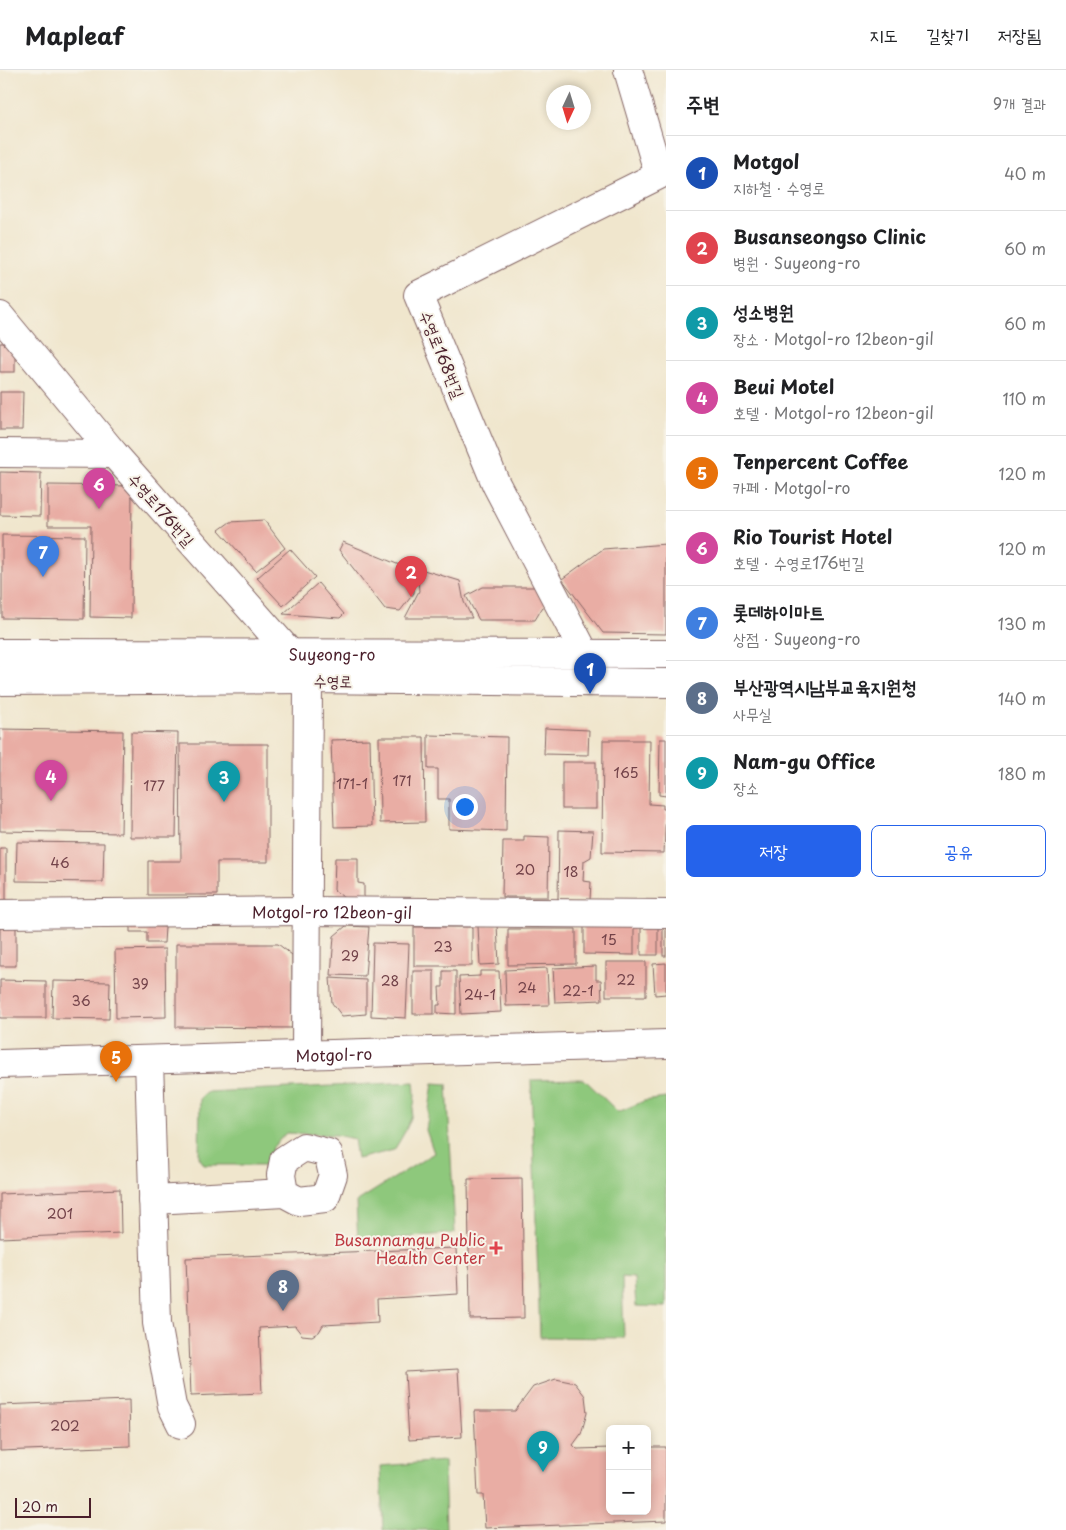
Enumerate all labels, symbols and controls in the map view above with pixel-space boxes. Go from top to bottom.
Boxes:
text: Mapleaf [25,17,124,53]
text: 지도 [869,21,898,48]
text: 길찾기 [926,21,970,48]
text: 저장됨 [998,21,1041,48]
north arrow [546,85,591,130]
text: 주변 [686,87,720,119]
text: 9개 결과 [993,91,1046,115]
text: Motgol [733,147,799,175]
text: 1 [698,161,706,185]
text: 40 m [1004,161,1046,185]
text: 지하철 · 수영로 [733,175,825,199]
text: Busanseongso Clinic [733,222,926,250]
text: 2 [696,236,708,260]
text: 60 m [1004,236,1046,260]
text: 병원 · Suyeong-ro [733,250,861,274]
text: 성소병원 [733,297,794,325]
street label: 수영로168번길 [415,307,472,402]
text: 3 [697,311,707,335]
text: 60 m [1004,311,1046,335]
text: 장소 · Motgol-ro 12beon-gil [733,326,934,350]
text: Beui Motel [733,372,834,400]
text: 4 [697,386,707,410]
text: 110 m [1003,386,1046,410]
text: 호텔 · Motgol-ro 12beon-gil [733,400,934,424]
text: Tenpercent Coffee [733,447,908,475]
text: 5 [697,461,707,485]
text: 120 m [999,461,1046,485]
street label: 수영로176번길 [123,467,201,551]
pin: 6 [83,468,115,509]
text: 카페 · Motgol-ro [733,475,850,499]
text: Rio Tourist Hotel [733,522,892,550]
pin: 7 [27,536,59,577]
text: 6 [696,536,708,560]
text: 120 m [999,536,1046,560]
text: 호텔 · 수영로176번길 [733,550,864,574]
pin: 2 [395,556,427,597]
text: 롯데하이마트 [733,597,825,625]
text: 7 [697,611,707,635]
text: 130 m [998,611,1046,635]
text: 상점 · Suyeong-ro [733,626,861,650]
street label: Suyeong-ro [289,641,376,666]
pin: 1 [574,653,606,694]
street label: 수영로 [313,668,353,692]
text: 부산광역시남부교육지원청 [733,672,916,700]
text: 8 [697,686,707,710]
text: 140 m [998,686,1046,710]
text: 사무실 [733,701,772,725]
text: Nam-gu Office [733,747,875,775]
pin: 4 [35,760,67,801]
pin: 3 [208,761,240,802]
text: 9 [697,761,707,785]
text: 180 m [998,761,1046,785]
house number: 165 [614,762,638,783]
house number: 171 [392,770,412,791]
house number: 171-1 [336,773,368,794]
house number: 177 [143,775,165,796]
text: 장소 [733,775,759,799]
your location [452,794,478,820]
button: 저장 [686,825,861,877]
button: 공유 [871,825,1046,877]
house number: 46 [50,852,70,873]
house number: 20 [515,859,535,880]
house number: 18 [563,861,579,882]
street label: Motgol-ro 12beon-gil [252,899,412,924]
house number: 15 [601,929,617,950]
house number: 23 [434,936,452,957]
house number: 29 [341,945,359,966]
house number: 22 [617,969,635,990]
house number: 28 [381,970,399,991]
house number: 39 [131,973,149,994]
house number: 24 [518,977,536,998]
house number: 22-1 [562,980,594,1001]
house number: 24-1 [464,984,496,1005]
house number: 36 [71,990,91,1011]
pin: 5 [100,1041,132,1082]
street label: Motgol-ro [295,1041,373,1067]
house number: 201 [47,1203,73,1224]
place label: Busannamgu Public Health Center [334,1227,486,1269]
marker: Busannamgu Public Health Center [489,1241,503,1255]
pin: 8 [267,1270,299,1311]
house number: 202 [50,1415,80,1436]
map controls [606,1425,651,1515]
button: + [606,1425,651,1470]
pin: 9 [527,1431,559,1472]
button: − [606,1470,651,1515]
scale bar [15,1495,91,1518]
text: 20 m [22,1496,58,1517]

